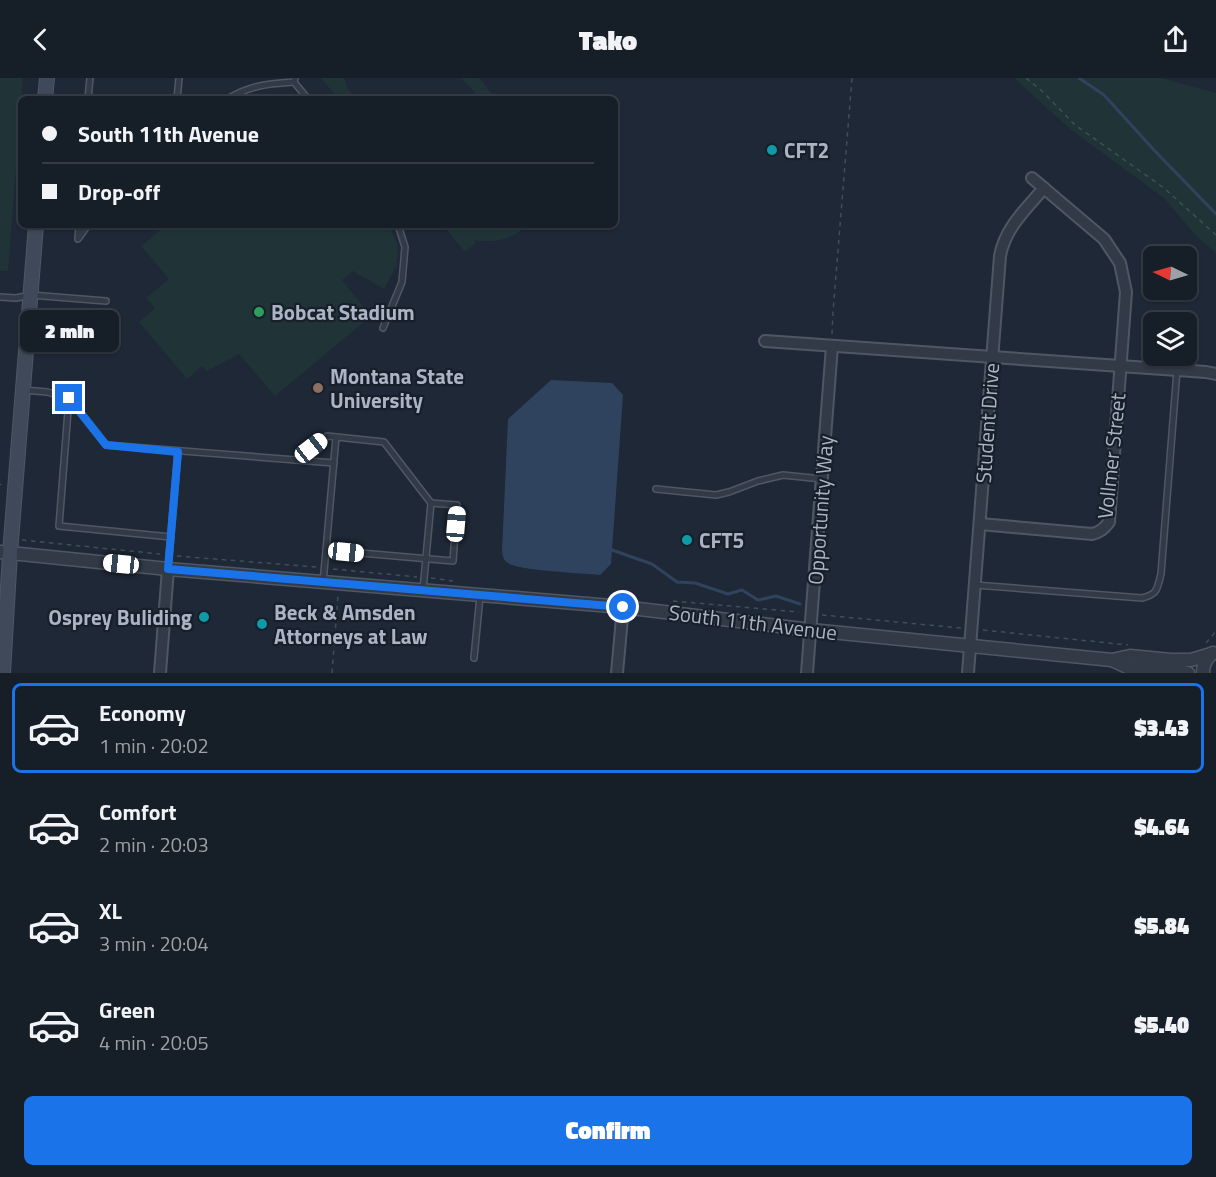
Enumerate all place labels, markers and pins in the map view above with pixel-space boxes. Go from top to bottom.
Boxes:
place label: CFT2 [784,134,829,166]
marker: CFT2 [765,143,779,157]
place label: Bobcat Stadium [271,296,415,328]
marker: Bobcat Stadium [252,305,266,319]
place label: Montana State University [330,360,464,416]
marker: Montana State University [311,381,325,395]
place label: CFT5 [699,524,744,556]
marker: CFT5 [680,533,694,547]
place label: Beck & Amsden Attorneys at Law [274,596,428,652]
place label: Osprey Buliding [48,601,192,633]
marker: Osprey Buliding [197,610,211,624]
marker: Beck & Amsden Attorneys at Law [255,617,269,631]

